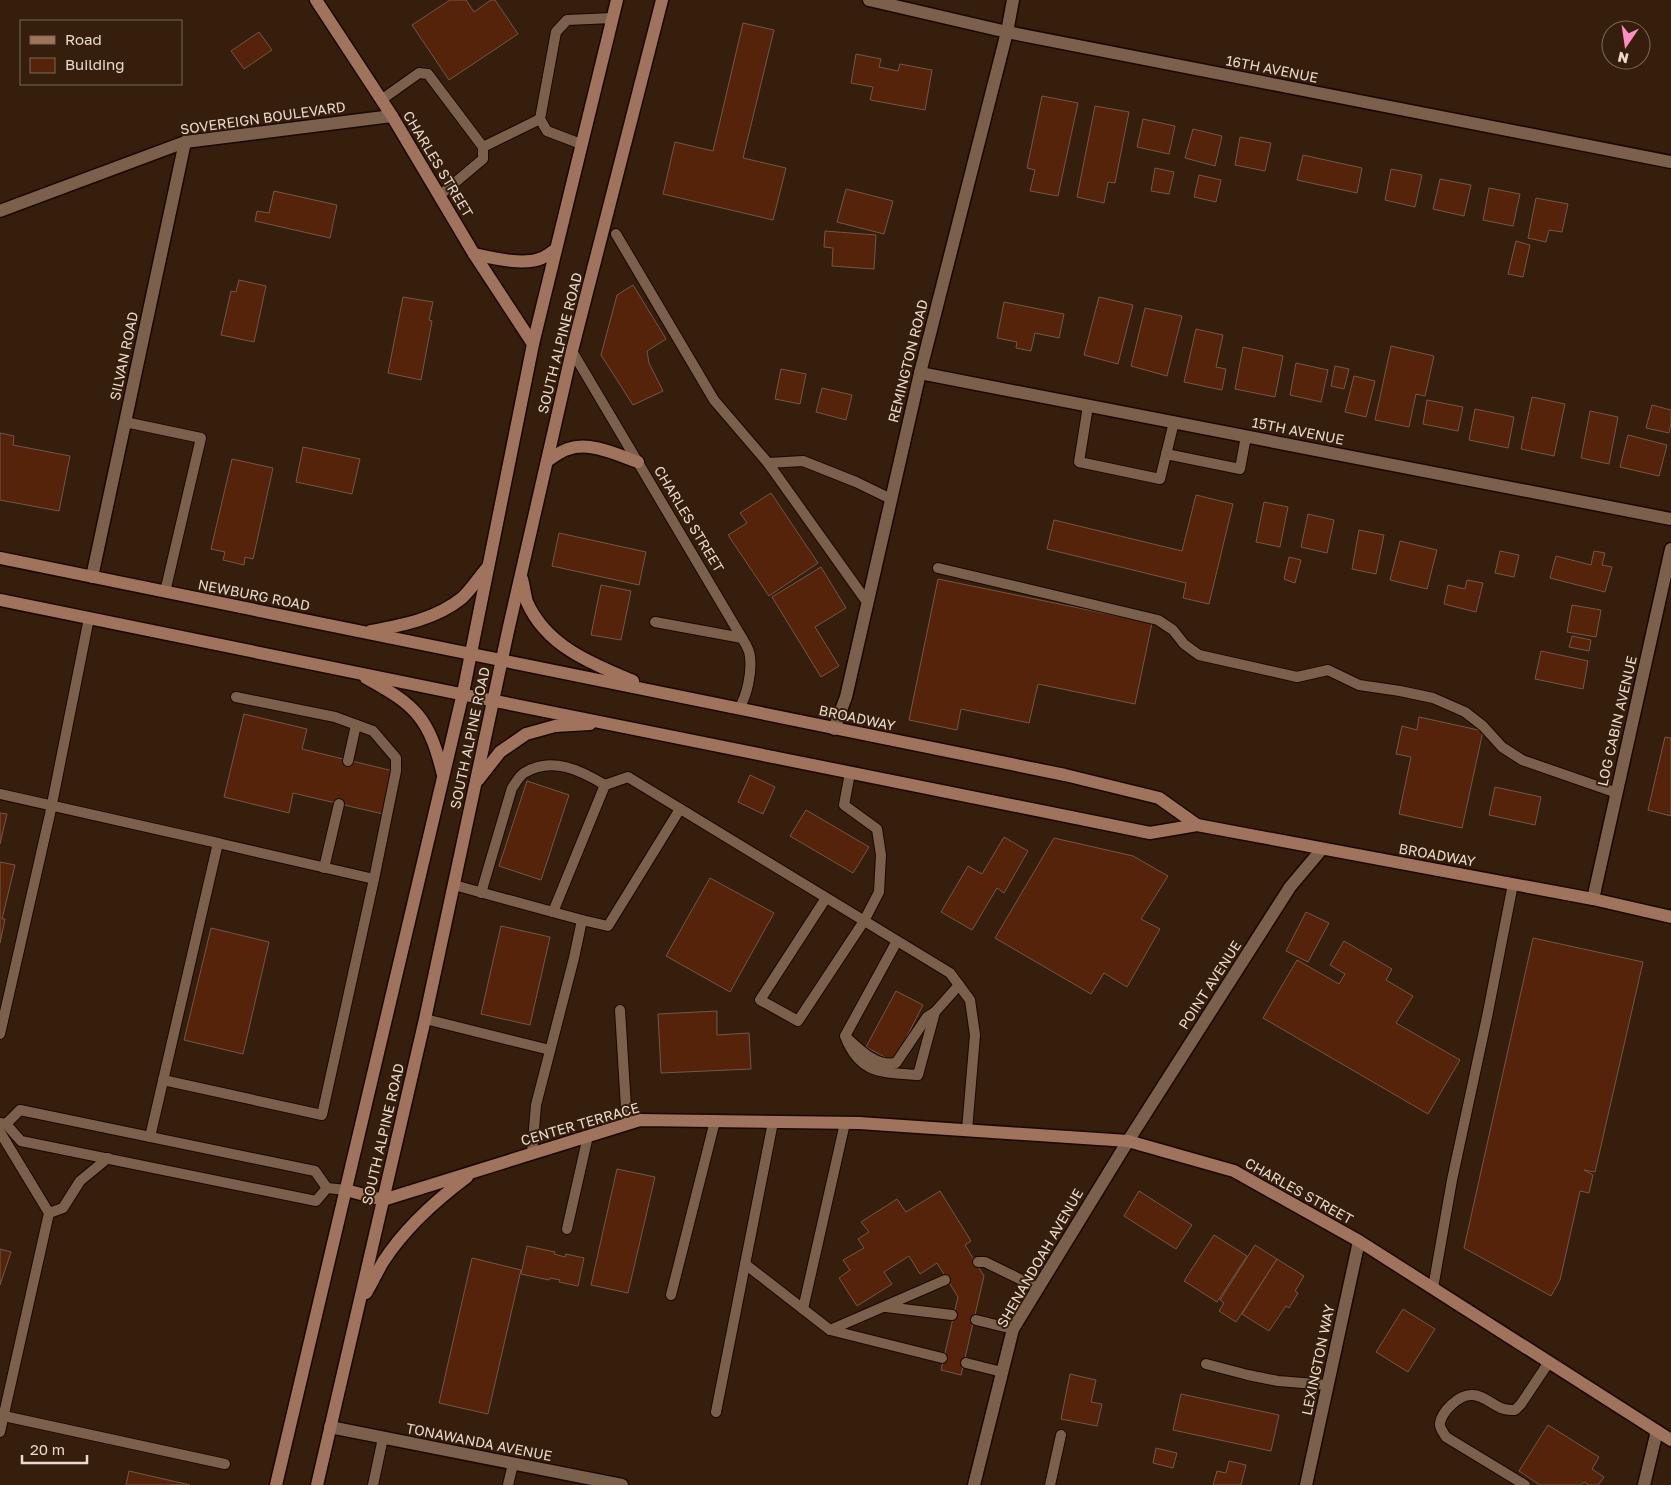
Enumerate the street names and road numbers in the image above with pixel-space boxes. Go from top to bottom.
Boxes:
street label: 16TH AVENUE [1225,51,1320,86]
street label: SOVEREIGN BOULEVARD [179,97,347,138]
street label: CHARLES STREET [400,108,477,220]
street label: SOUTH ALPINE ROAD [534,271,585,415]
street label: REMINGTON ROAD [884,297,931,424]
street label: SILVAN ROAD [106,310,141,402]
street label: 15TH AVENUE [1251,413,1345,448]
street label: CHARLES STREET [651,463,728,575]
street label: NEWBURG ROAD [197,575,312,614]
street label: LOG CABIN AVENUE [1593,654,1640,788]
street label: SOUTH ALPINE ROAD [446,665,493,810]
street label: BROADWAY [817,701,897,734]
street label: BROADWAY [1397,839,1477,870]
street label: POINT AVENUE [1175,937,1245,1032]
street label: SOUTH ALPINE ROAD [358,1061,407,1206]
street label: CENTER TERRACE [519,1098,641,1149]
street label: CHARLES STREET [1242,1154,1357,1227]
street label: SHENANDOAH AVENUE [993,1185,1086,1330]
street label: LEXINGTON WAY [1297,1303,1338,1417]
street label: TONAWANDA AVENUE [405,1419,554,1464]

